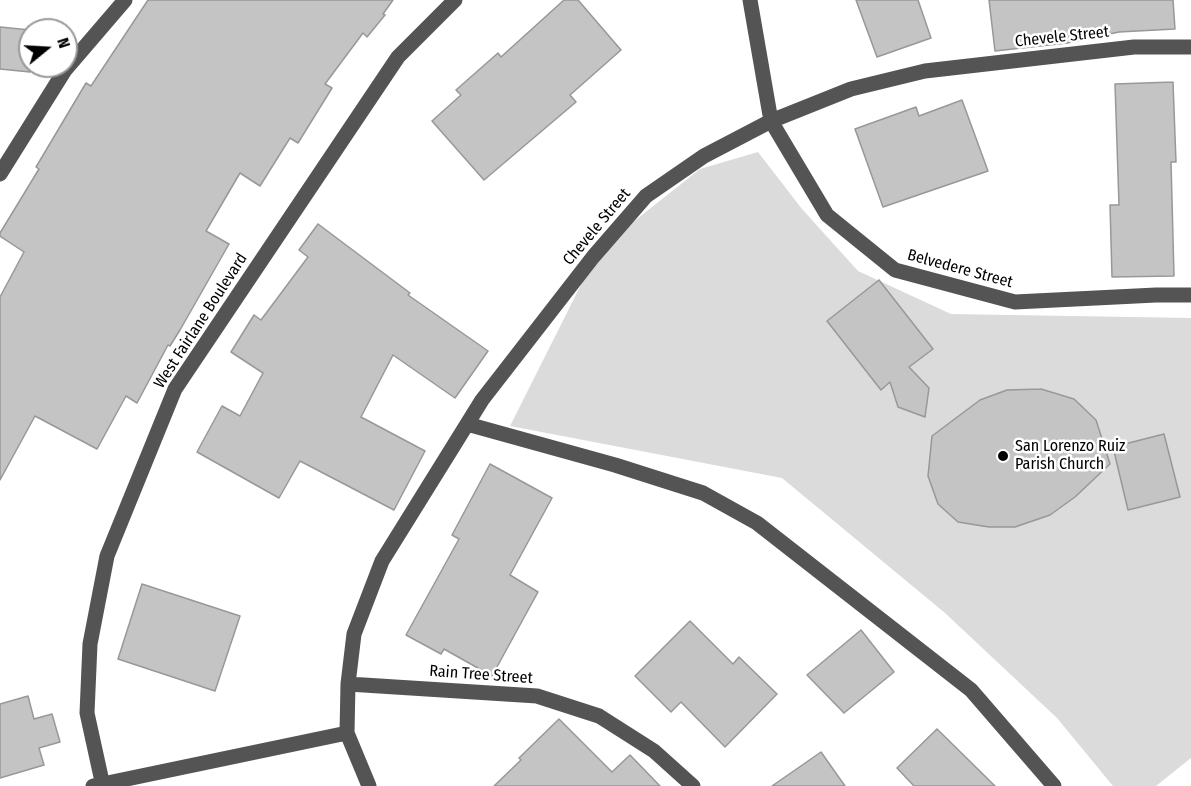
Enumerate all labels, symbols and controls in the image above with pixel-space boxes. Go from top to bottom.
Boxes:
north arrow [18,18,78,78]
street label: Chevele Street [1014,23,1110,51]
text: N [53,35,74,50]
street label: Chevele Street [559,185,635,269]
street label: Belvedere Street [905,246,1015,292]
street label: West Fairlane Boulevard [150,250,252,392]
place label: San Lorenzo Ruiz Parish Church [1015,437,1125,475]
marker: San Lorenzo Ruiz Parish Church [996,449,1010,463]
street label: Rain Tree Street [429,662,533,688]

